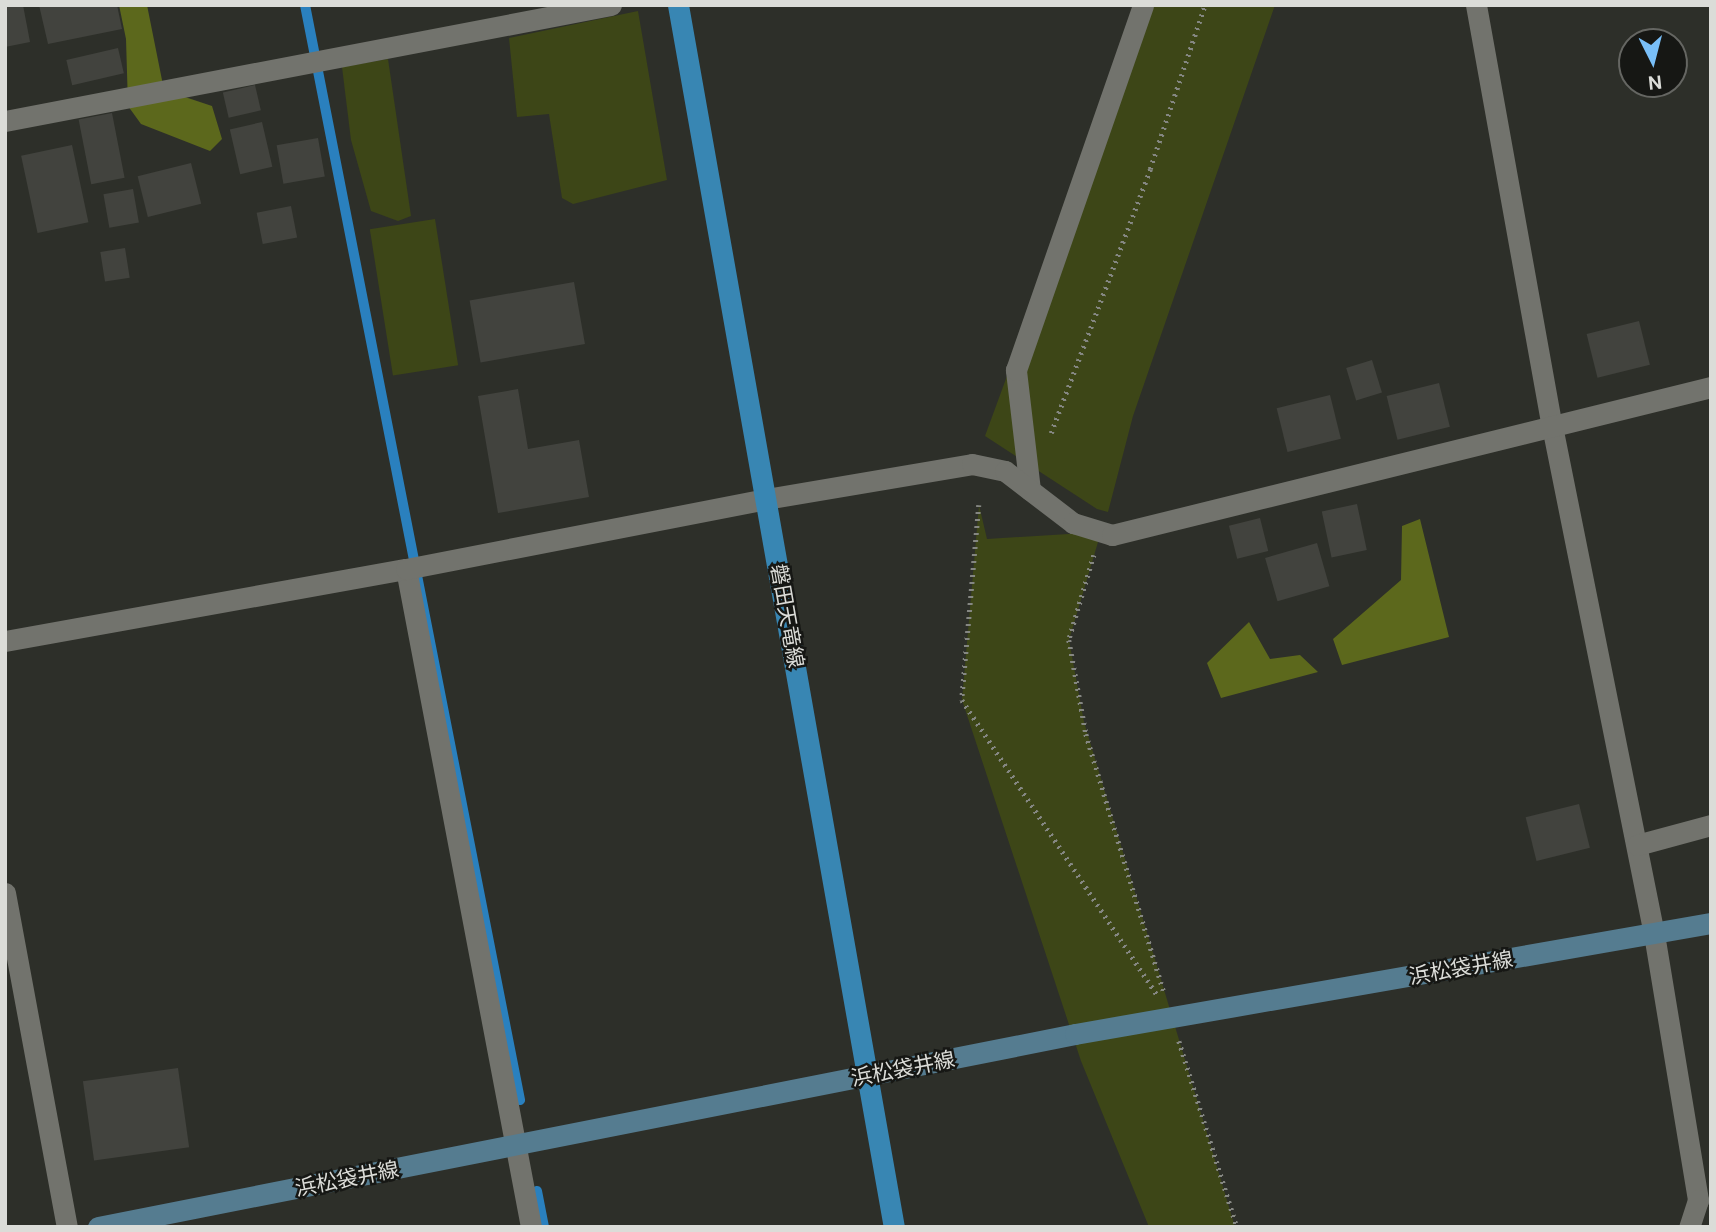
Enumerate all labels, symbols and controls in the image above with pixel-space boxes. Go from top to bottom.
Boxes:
north arrow [1618,28,1688,98]
text: N [1647,69,1663,96]
street label: 磐田天竜線 [765,562,809,670]
street label: 浜松袋井線 [1407,946,1515,990]
street label: 浜松袋井線 [849,1047,957,1091]
street label: 浜松袋井線 [293,1157,401,1201]

